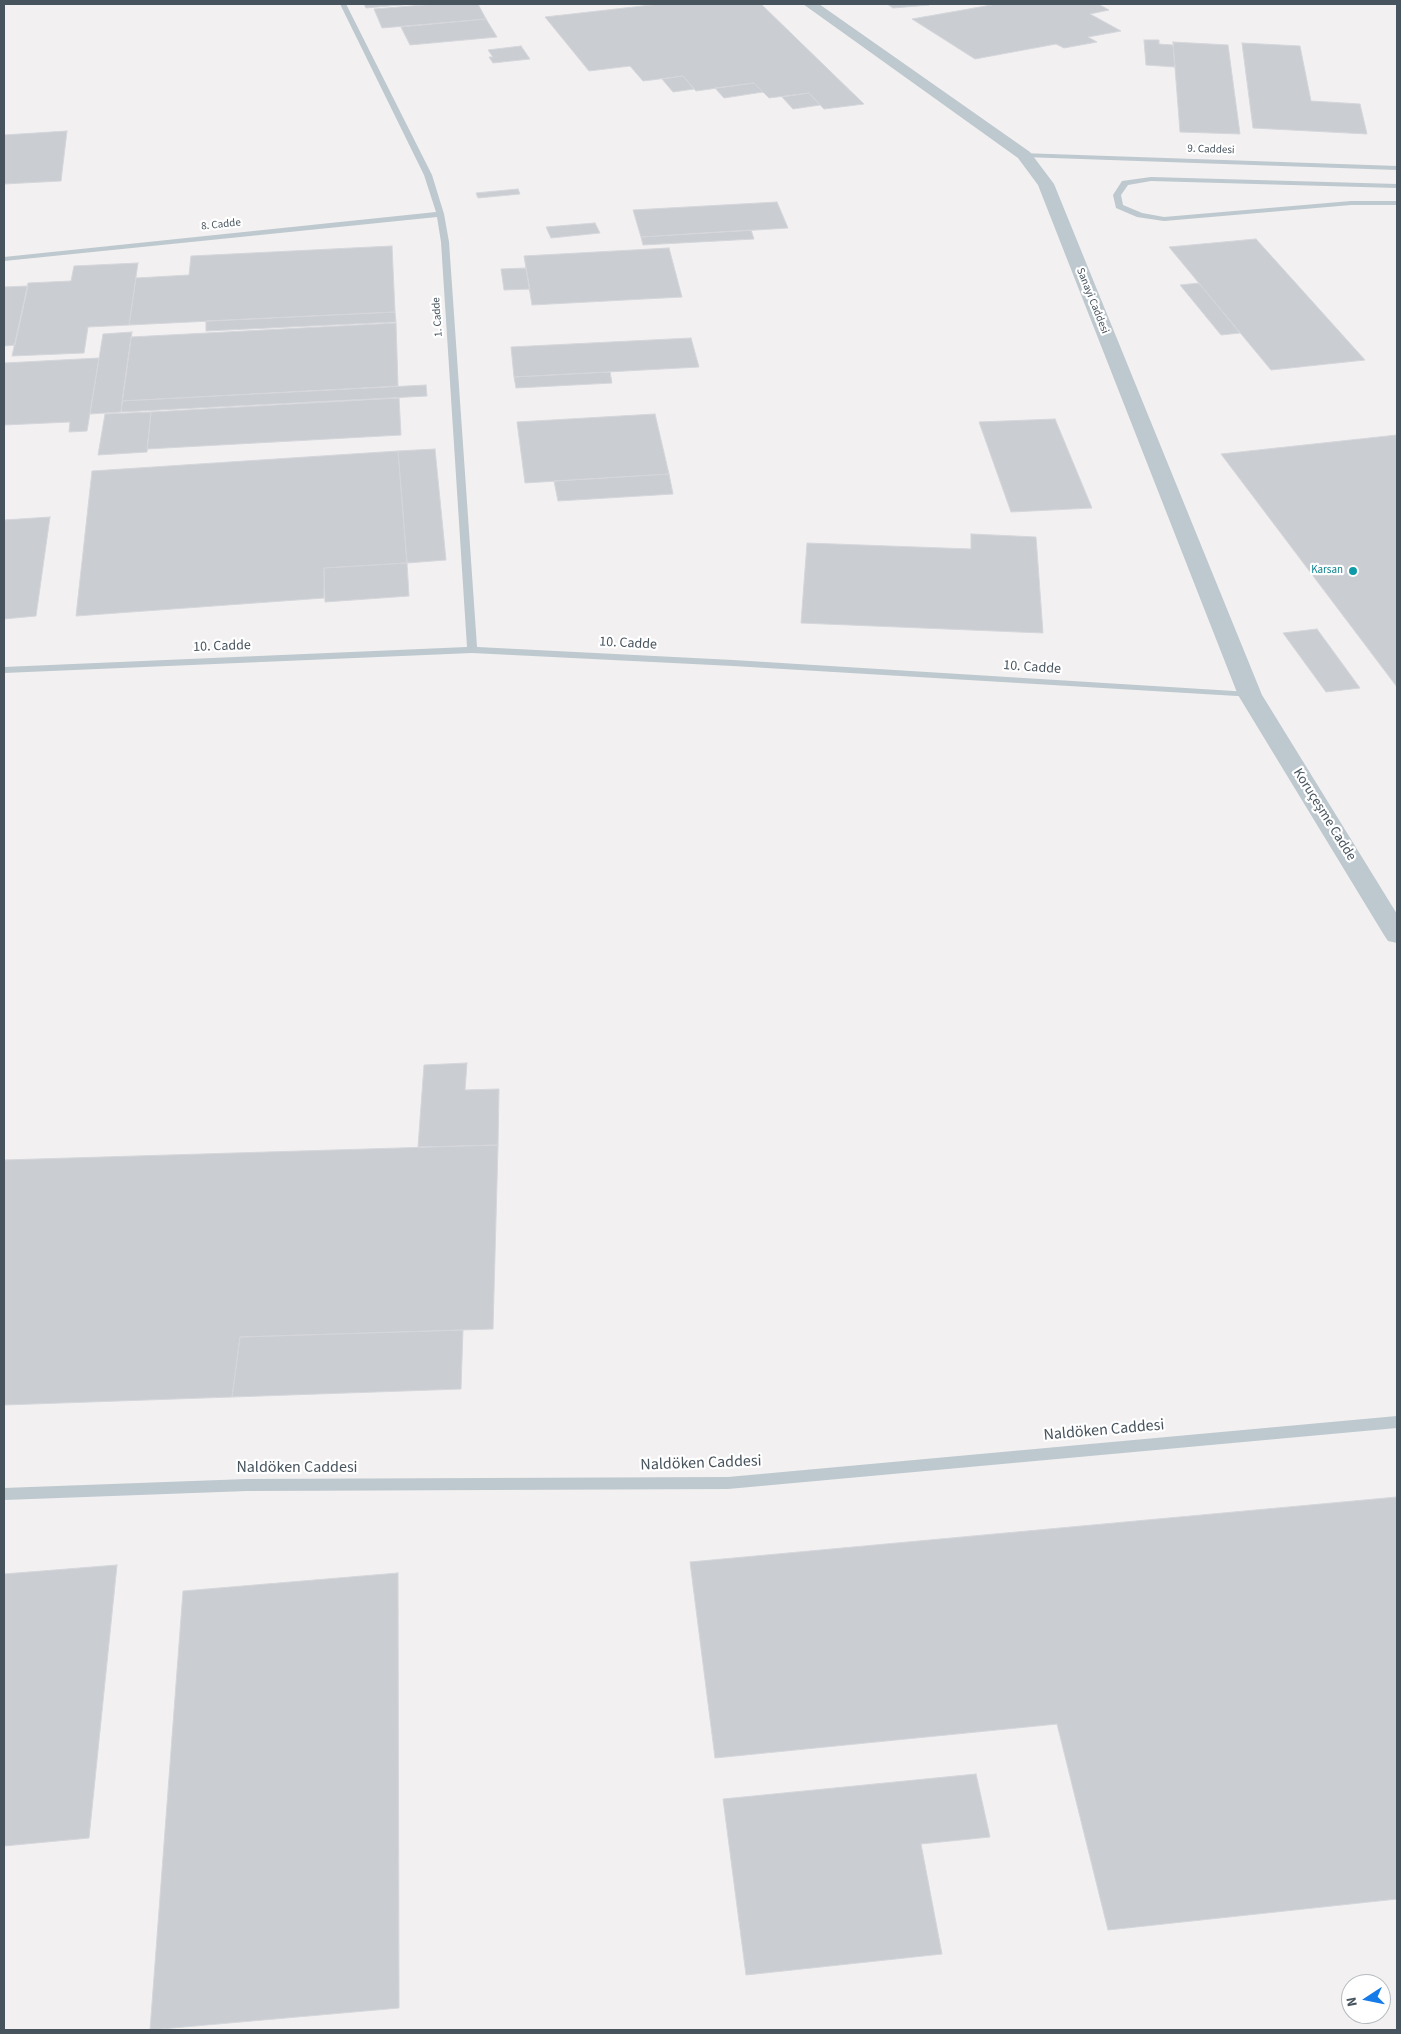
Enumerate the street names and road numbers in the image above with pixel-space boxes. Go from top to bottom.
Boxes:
street label: 9. Caddesi [1187,143,1235,157]
street label: 8. Cadde [200,216,242,234]
street label: Sanayi Caddesi [1073,266,1111,336]
street label: 1. Cadde [430,297,446,337]
street label: 10. Cadde [599,634,657,654]
street label: 10. Cadde [193,638,251,656]
street label: 10. Cadde [1003,658,1061,678]
street label: Koruçeşme Cadde [1289,766,1359,864]
street label: Naldöken Caddesi [1043,1416,1165,1446]
street label: Naldöken Caddesi [640,1452,762,1476]
street label: Naldöken Caddesi [236,1458,358,1478]

